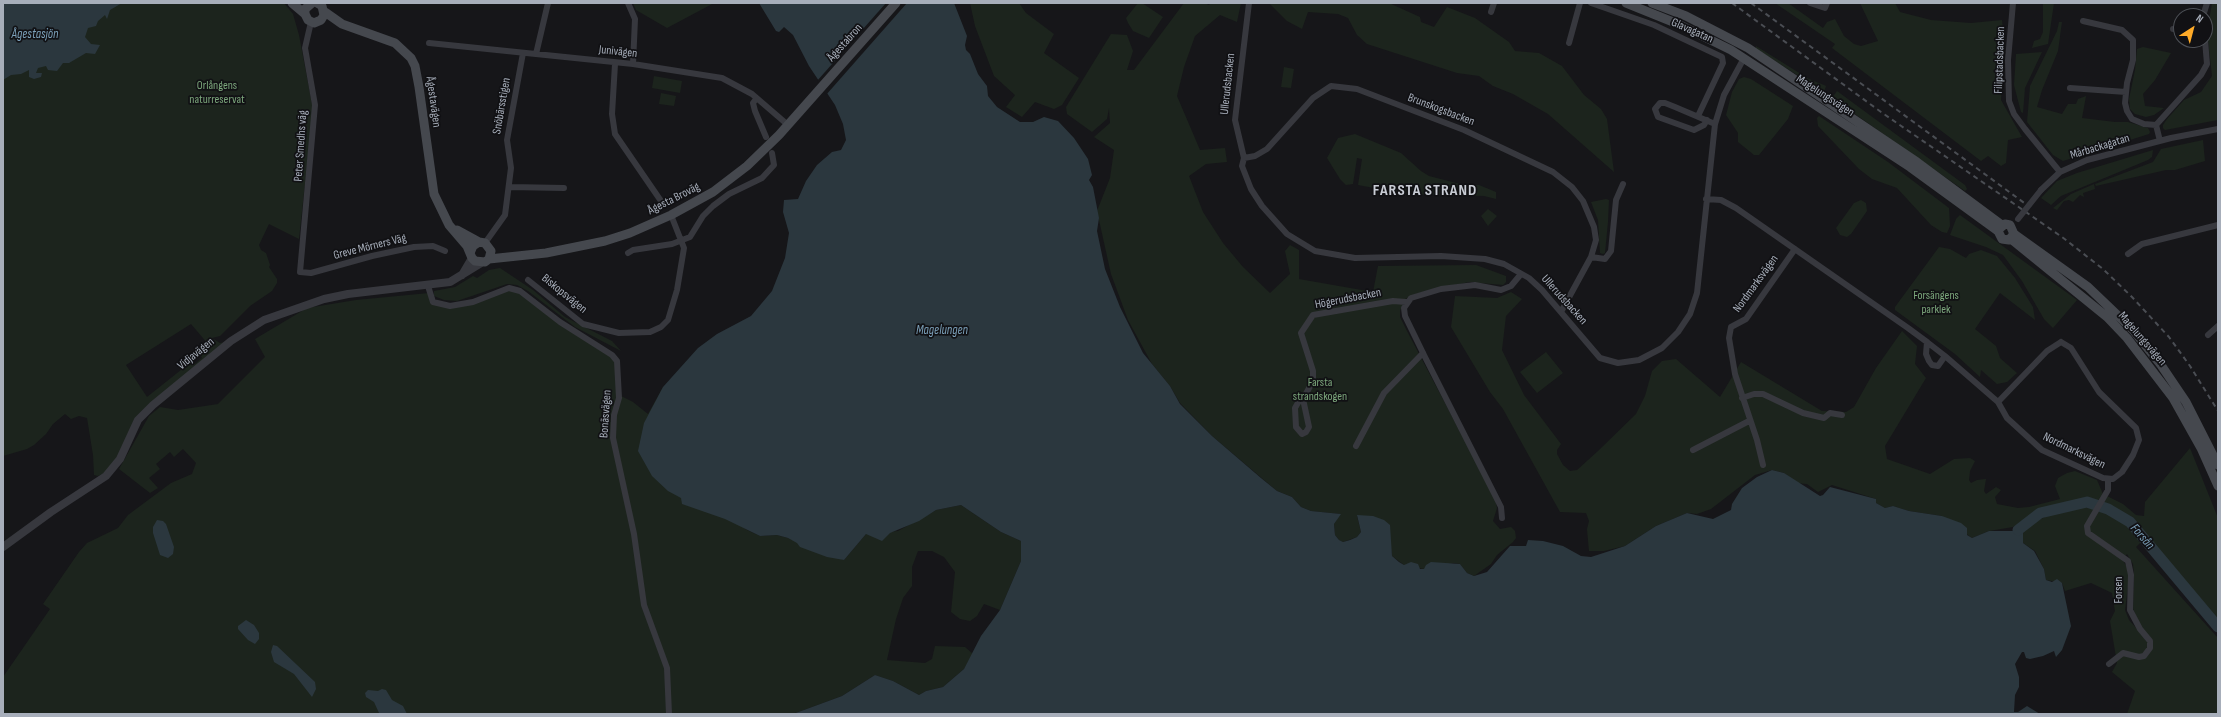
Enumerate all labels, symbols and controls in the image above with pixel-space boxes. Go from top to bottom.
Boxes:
north arrow [2173,8,2213,48]
text: N [2194,12,2206,26]
street label: Glavagatan [1669,15,1715,47]
street label: Ågestabron [824,21,866,65]
street label: Filipstadsbacken [1992,26,2008,94]
water label: Ågestasjön [11,27,59,43]
street label: Junivägen [598,43,638,61]
street label: Ullerudsbacken [1218,53,1238,115]
street label: Magelungsvägen [1793,72,1857,120]
street label: Ågestavägen [422,76,444,128]
street label: Snöbärsstigen [490,77,514,135]
park label: Orlångens naturreservat [189,79,245,107]
street label: Brunskogsbacken [1406,91,1476,129]
street label: Peter Smedhs väg [291,110,311,182]
street label: Mårbackagatan [2069,131,2131,163]
street label: Ågesta Broväg [645,180,703,218]
district label: FARSTA STRAND [1373,181,1477,201]
street label: Greve Mörners Väg [332,231,408,263]
street label: Nordmarksvägen [1730,252,1782,316]
street label: Biskopsvägen [538,271,590,317]
street label: Ullerudsbacken [1538,272,1590,328]
street label: Högerudsbacken [1314,286,1382,312]
park label: Forsängens parklek [1913,289,1959,317]
street label: Magelungsvägen [2115,309,2169,369]
water label: Magelungen [916,323,968,339]
street label: Vidjavägen [175,335,217,373]
park label: Farsta strandskogen [1293,376,1347,404]
street label: Bonäsvägen [597,389,615,439]
street label: Nordmarksvägen [2040,430,2108,472]
water label: Forsån [2127,521,2157,553]
street label: Forsen [2112,577,2126,603]

